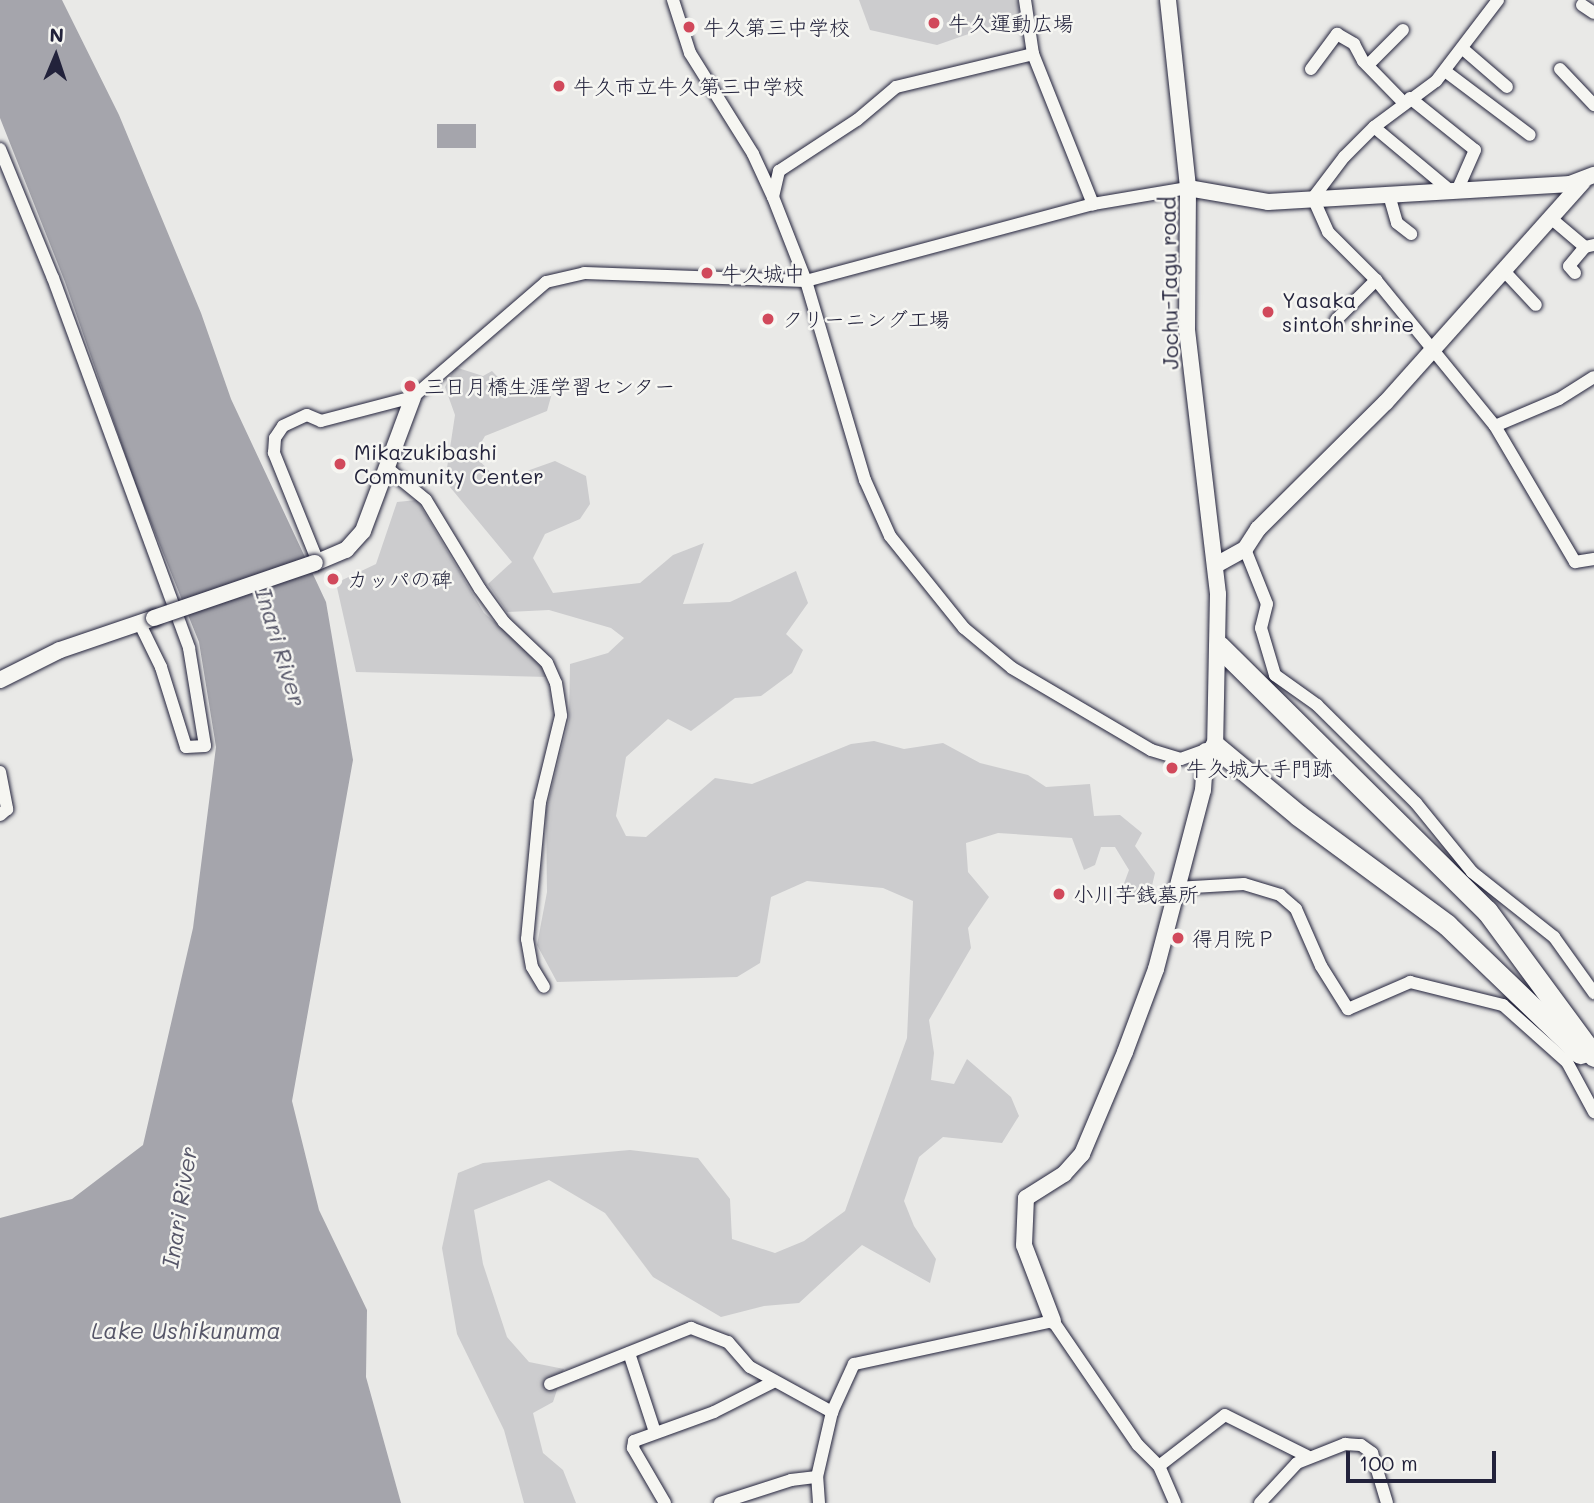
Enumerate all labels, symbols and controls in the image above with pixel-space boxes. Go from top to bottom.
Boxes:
place label: 牛久運動広場 [948,10,1074,36]
place label: 牛久第三中学校 [703,14,850,40]
marker: 牛久運動広場 [926,15,942,31]
marker: 牛久第三中学校 [681,19,697,35]
north arrow [21,21,91,91]
text: N [49,22,64,47]
place label: 牛久市立牛久第三中学校 [573,73,804,99]
marker: 牛久市立牛久第三中学校 [551,78,567,94]
street label: Jochu-Tagu road [1155,196,1183,370]
place label: 牛久城中 [721,260,805,286]
marker: 牛久城中 [699,265,715,281]
place label: Yasaka sintoh shrine [1282,287,1414,337]
marker: Yasaka sintoh shrine [1260,304,1276,320]
place label: クリーニング工場 [782,306,950,332]
marker: クリーニング工場 [760,311,776,327]
place label: 三日月橋生涯学習センター [424,373,676,399]
marker: 三日月橋生涯学習センター [402,378,418,394]
place label: Mikazukibashi Community Center [354,439,544,489]
marker: Mikazukibashi Community Center [332,456,348,472]
place label: カッパの碑 [347,566,452,592]
marker: カッパの碑 [325,571,341,587]
water label: Inari River [250,584,312,710]
place label: 牛久城大手門跡 [1186,755,1333,781]
marker: 牛久城大手門跡 [1164,760,1180,776]
place label: 小川芋銭墓所 [1073,881,1199,907]
marker: 小川芋銭墓所 [1051,886,1067,902]
place label: 得月院Ｐ [1192,925,1276,951]
marker: 得月院Ｐ [1170,930,1186,946]
water label: Inari River [156,1144,202,1270]
water label: Lake Ushikunuma [91,1316,281,1344]
scale bar [1349,1436,1500,1480]
text: 100 m [1359,1449,1418,1476]

